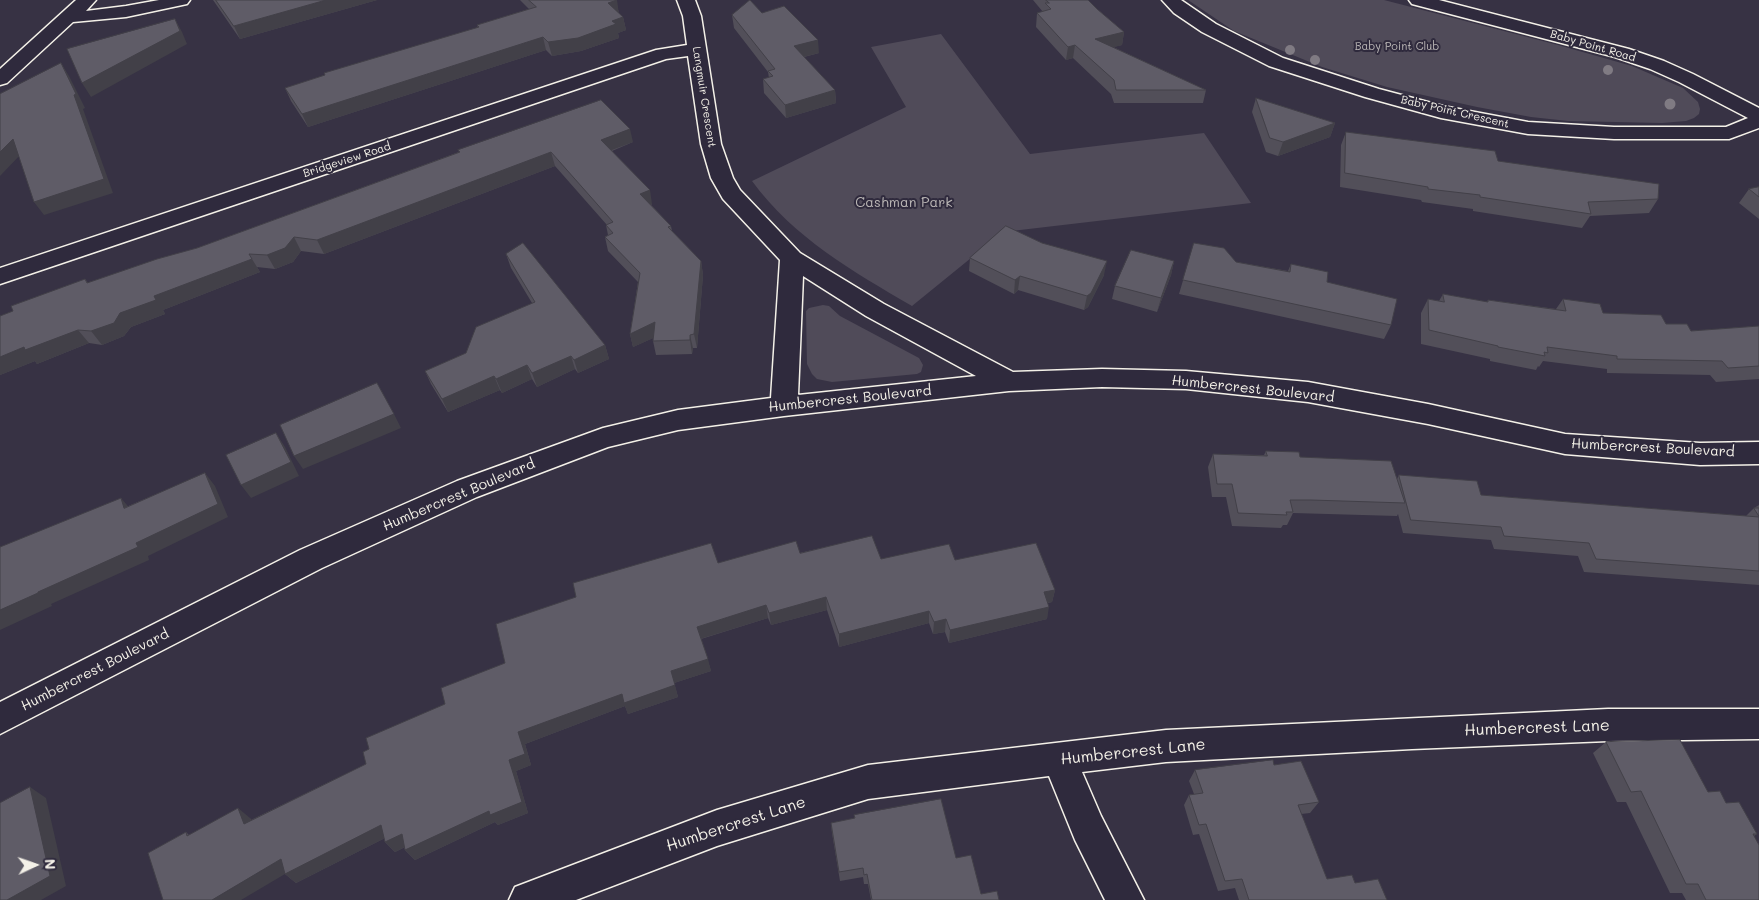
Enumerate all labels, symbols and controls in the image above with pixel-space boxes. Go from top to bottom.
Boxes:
street label: Baby Point Road [1549,27,1637,65]
park label: Baby Point Club [1355,40,1439,54]
street label: Langmuir Crescent [689,46,719,148]
street label: Baby Point Crescent [1400,93,1510,131]
street label: Bridgeview Road [302,140,392,180]
park label: Cashman Park [855,195,953,211]
street label: Humbercrest Boulevard [1171,372,1335,406]
street label: Humbercrest Boulevard [768,382,932,416]
street label: Humbercrest Boulevard [1571,435,1735,461]
street label: Humbercrest Boulevard [380,455,538,535]
street label: Humbercrest Boulevard [18,625,172,715]
street label: Humbercrest Lane [1464,716,1610,740]
street label: Humbercrest Lane [1060,735,1206,769]
street label: Humbercrest Lane [664,792,808,856]
north arrow [10,840,60,890]
text: N [41,858,60,870]

